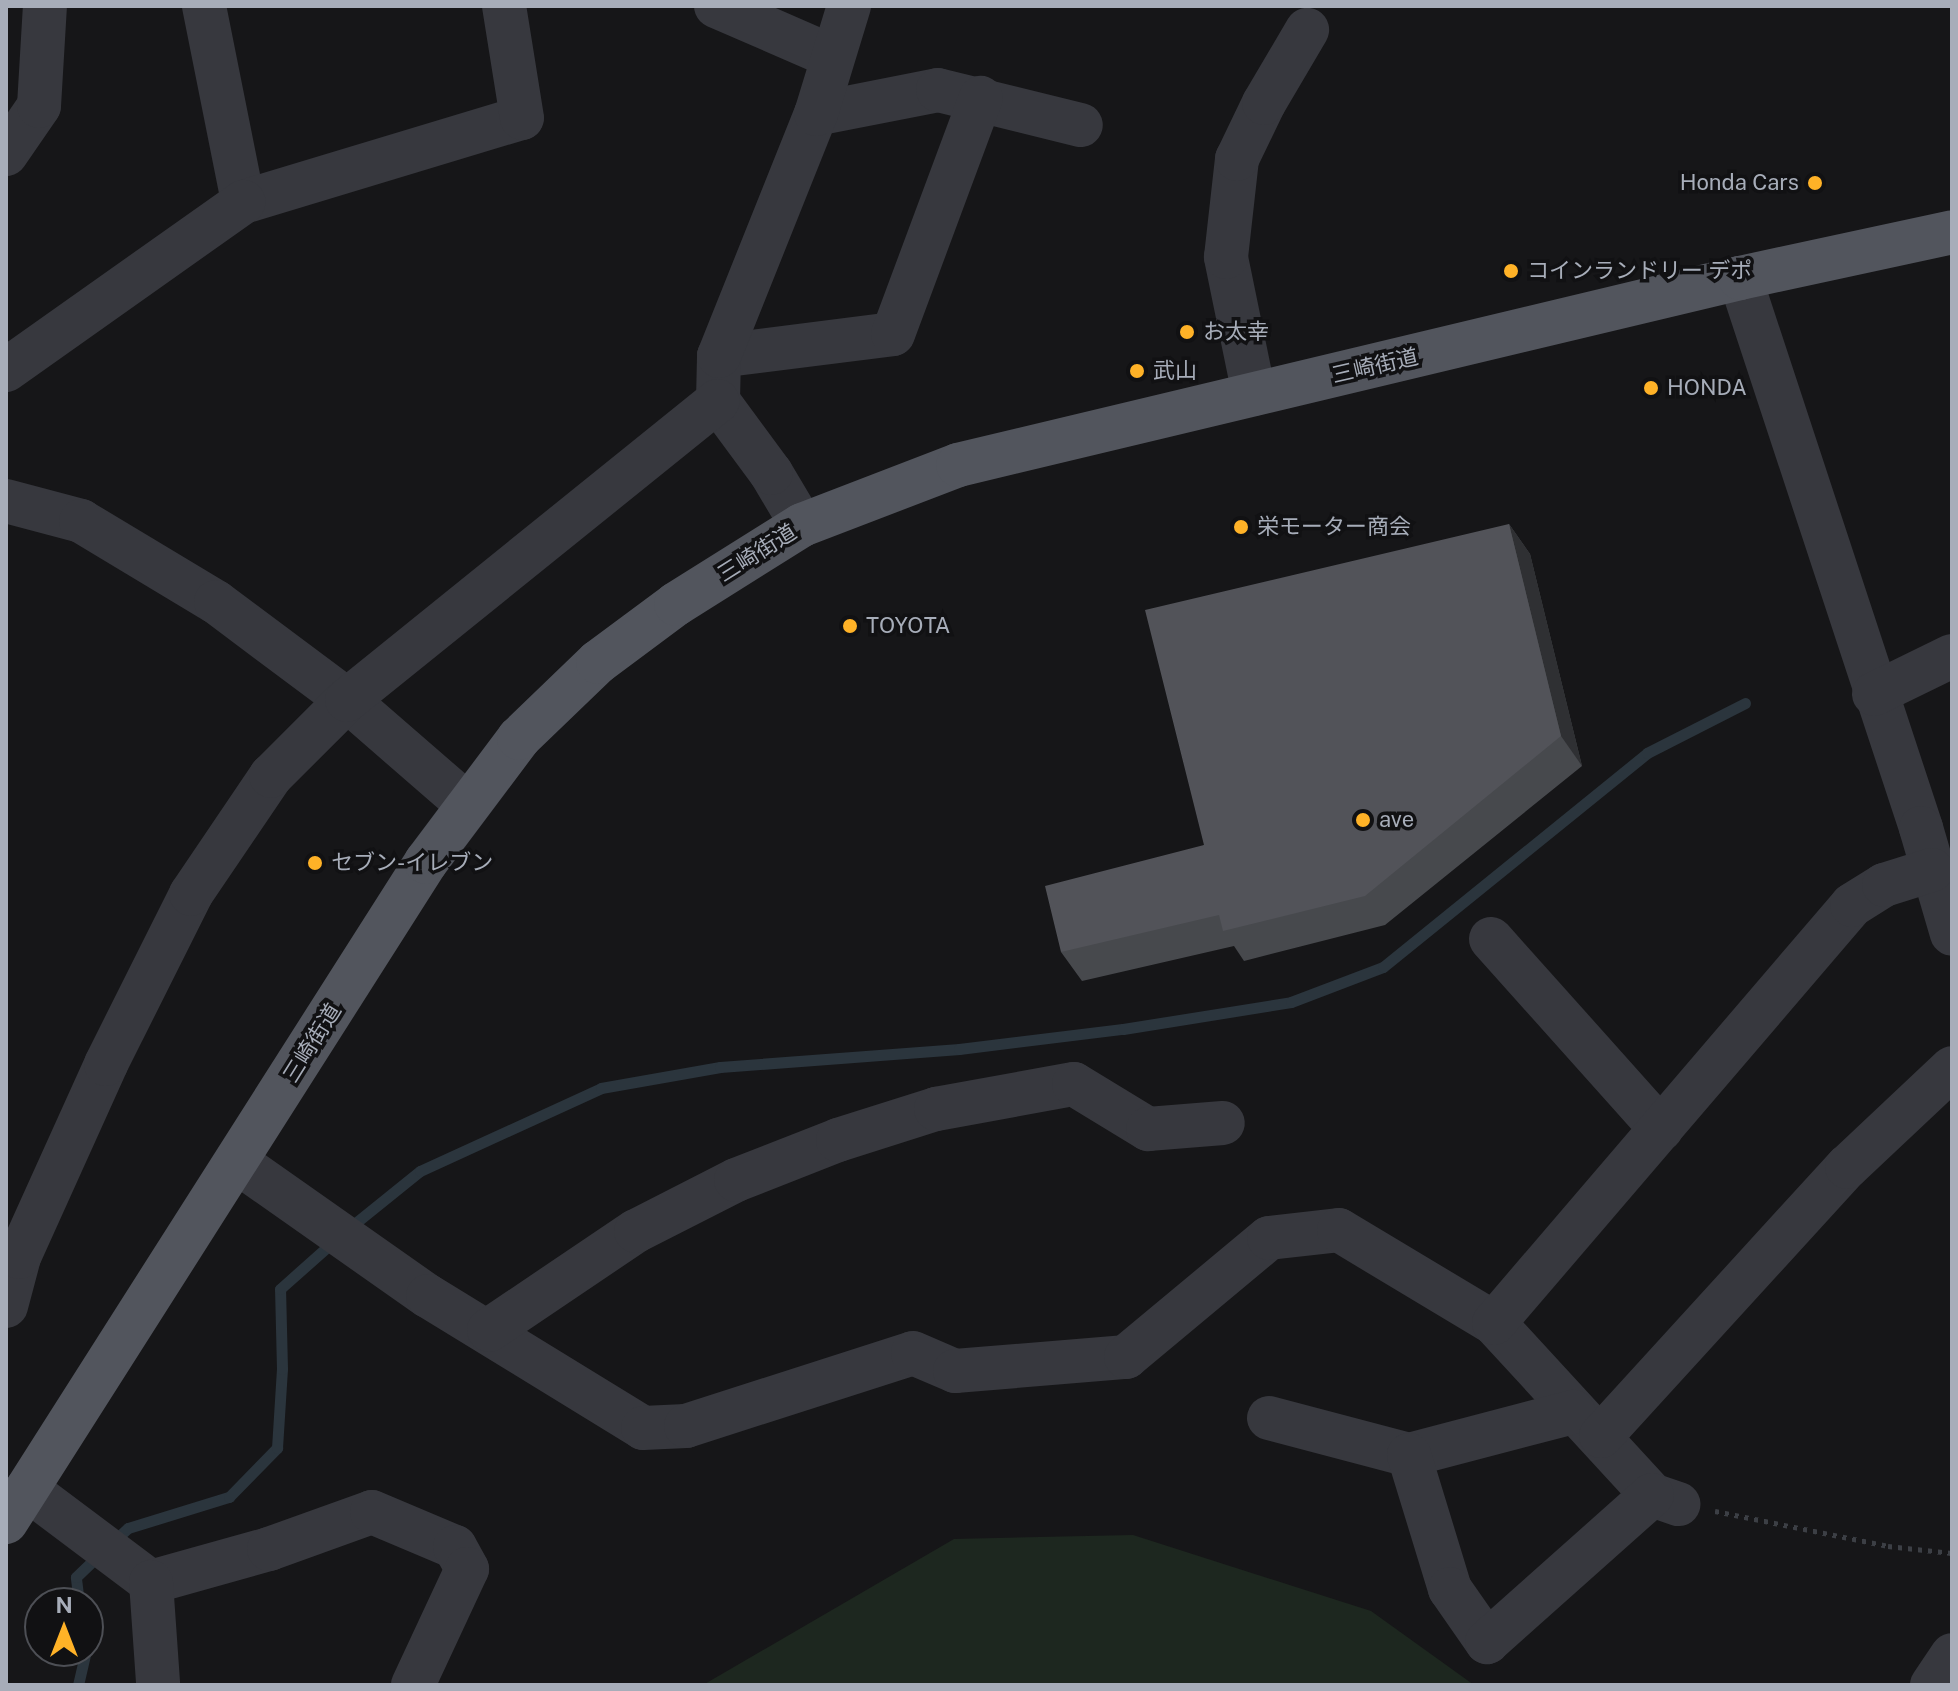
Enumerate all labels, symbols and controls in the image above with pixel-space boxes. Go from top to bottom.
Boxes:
place label: Honda Cars [1680,170,1799,196]
marker: Honda Cars [1806,174,1824,192]
place label: コインランドリー デポ [1527,258,1752,284]
marker: コインランドリー デポ [1502,262,1520,280]
place label: お太幸 [1203,319,1269,345]
marker: お太幸 [1178,323,1196,341]
street label: 三崎街道 [1329,343,1421,389]
place label: 武山 [1153,358,1197,384]
marker: 武山 [1128,362,1146,380]
place label: HONDA [1667,375,1747,401]
marker: HONDA [1642,379,1660,397]
place label: 栄モーター商会 [1257,514,1411,540]
street label: 三崎街道 [713,518,801,588]
marker: 栄モーター商会 [1232,518,1250,536]
place label: TOYOTA [866,613,950,639]
marker: TOYOTA [841,617,859,635]
place label: ave [1379,807,1414,833]
marker: ave [1354,811,1372,829]
place label: セブン-イレブン [331,850,493,876]
marker: セブン-イレブン [306,854,324,872]
street label: 三崎街道 [277,999,347,1087]
north arrow [24,1587,104,1667]
text: N [55,1592,73,1618]

